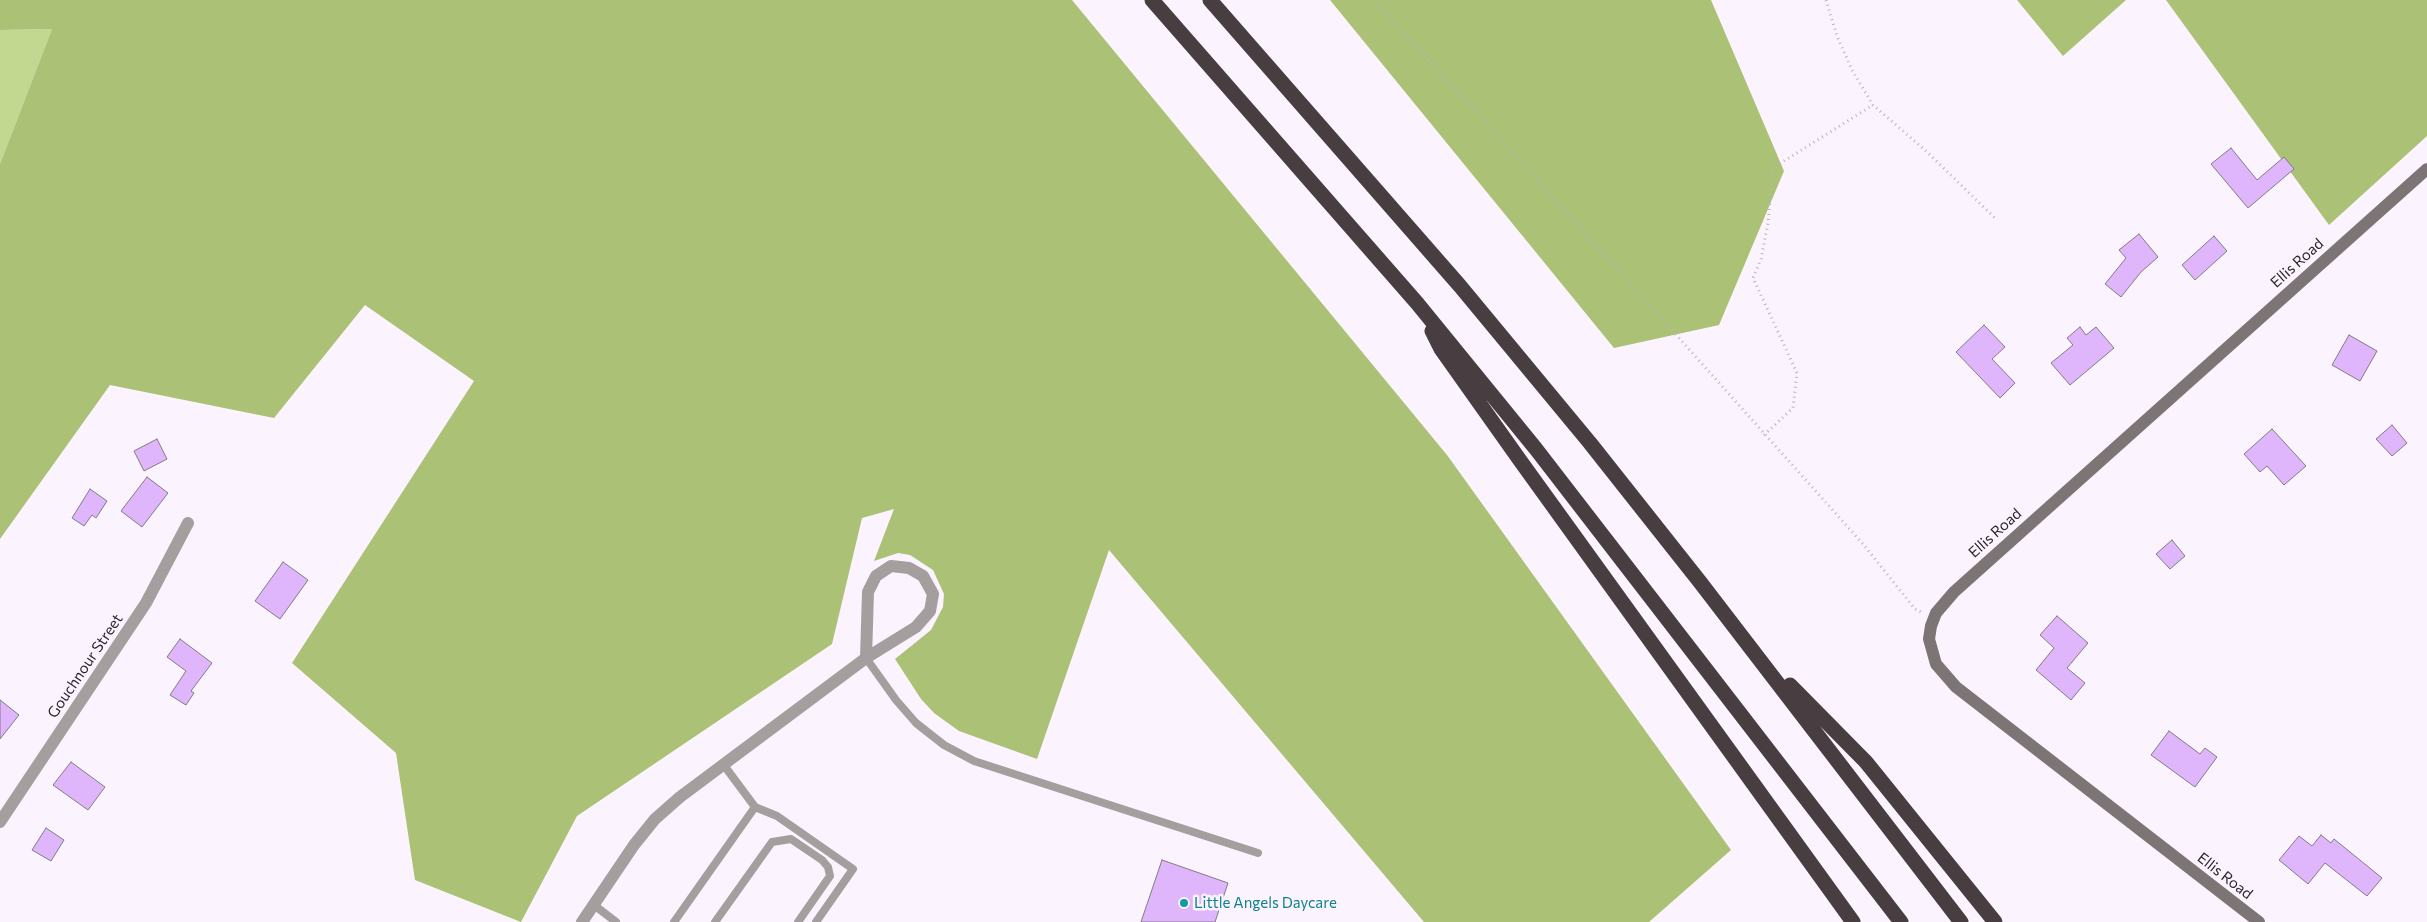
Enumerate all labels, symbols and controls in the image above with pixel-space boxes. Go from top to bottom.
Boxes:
street label: Ellis Road [2267,235,2327,291]
street label: Ellis Road [1965,505,2025,561]
street label: Gouchnour Street [44,611,126,721]
street label: Ellis Road [2194,849,2256,903]
place label: Little Angels Daycare [1194,894,1337,912]
marker: Little Angels Daycare [1178,897,1190,909]

